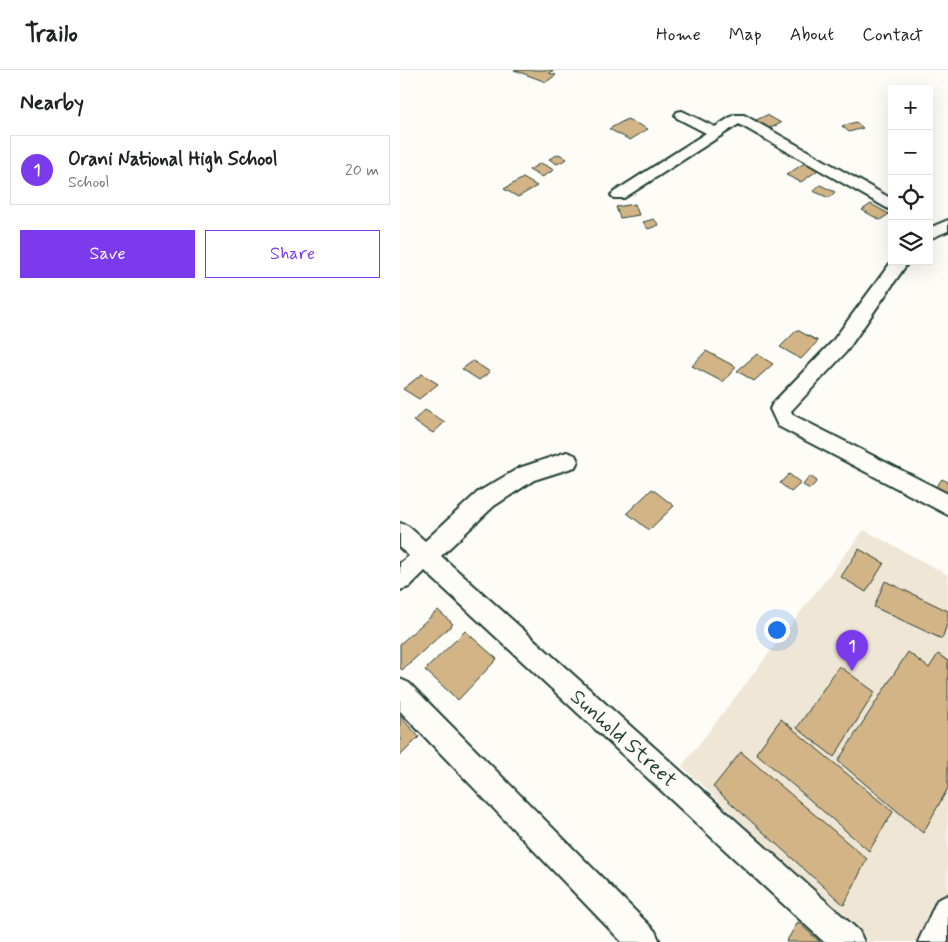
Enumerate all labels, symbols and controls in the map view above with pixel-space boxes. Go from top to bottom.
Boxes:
text: Trailo [25,19,78,50]
text: Home [656,23,701,47]
text: Map [729,23,762,47]
text: About [790,23,834,47]
text: Contact [862,23,923,47]
map controls [888,85,933,265]
button: + [888,85,933,130]
text: Nearby [20,89,84,117]
button: − [888,130,933,175]
text: Orani National High School [68,147,277,172]
text: 1 [33,160,41,181]
text: 20 m [345,160,379,181]
text: School [68,172,109,193]
button: locate [888,175,933,220]
button: layers [888,220,933,265]
button: Save [20,230,195,278]
button: Share [205,230,380,278]
your location [764,617,790,643]
pin: 1 [836,630,868,671]
street label: Sunhold Street [564,683,683,794]

